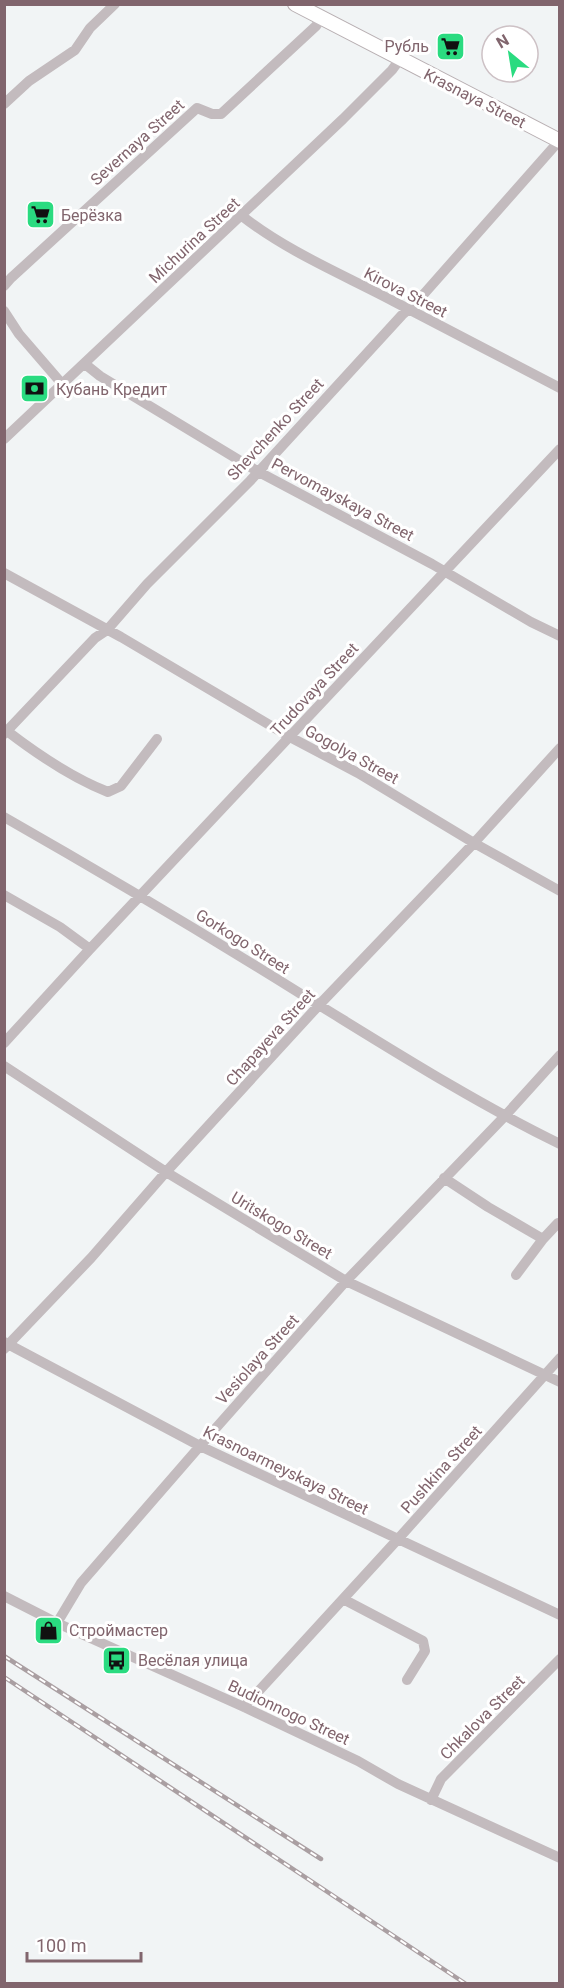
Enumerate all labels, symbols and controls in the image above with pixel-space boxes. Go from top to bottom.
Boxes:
north arrow [480,24,540,84]
supermarket icon: Рубль [434,30,466,62]
text: N [493,30,512,52]
place label: Рубль [384,37,429,56]
street label: Krasnaya Street [421,65,529,132]
street label: Severnaya Street [87,95,188,189]
street label: Michurina Street [145,194,244,287]
supermarket icon: Берёзка [24,199,56,231]
place label: Берёзка [61,206,123,225]
street label: Kirova Street [361,263,451,322]
bank icon: Кубань Кредит [19,373,51,405]
street label: Shevchenko Street [223,374,327,484]
place label: Кубань Кредит [56,380,167,399]
street label: Pervomayskaya Street [268,454,417,545]
street label: Trudovaya Street [267,639,362,740]
street label: Gogolya Street [302,721,402,788]
street label: Gorkogo Street [192,905,293,978]
street label: Chapayeva Street [222,985,319,1090]
street label: Uritskogo Street [228,1188,336,1263]
street label: Vesiolaya Street [212,1310,303,1408]
street label: Pushkina Street [397,1421,486,1517]
street label: Krasnoarmeyskaya Street [200,1422,371,1519]
shop icon: Строймастер [32,1614,64,1646]
place label: Строймастер [69,1621,168,1640]
bus stop icon: Весёлая улица [101,1644,133,1676]
place label: Весёлая улица [138,1651,248,1670]
street label: Chkalova Street [436,1671,528,1763]
street label: Budionnogo Street [225,1676,353,1749]
scale bar [27,1925,141,1963]
text: 100 m [36,1935,87,1956]

